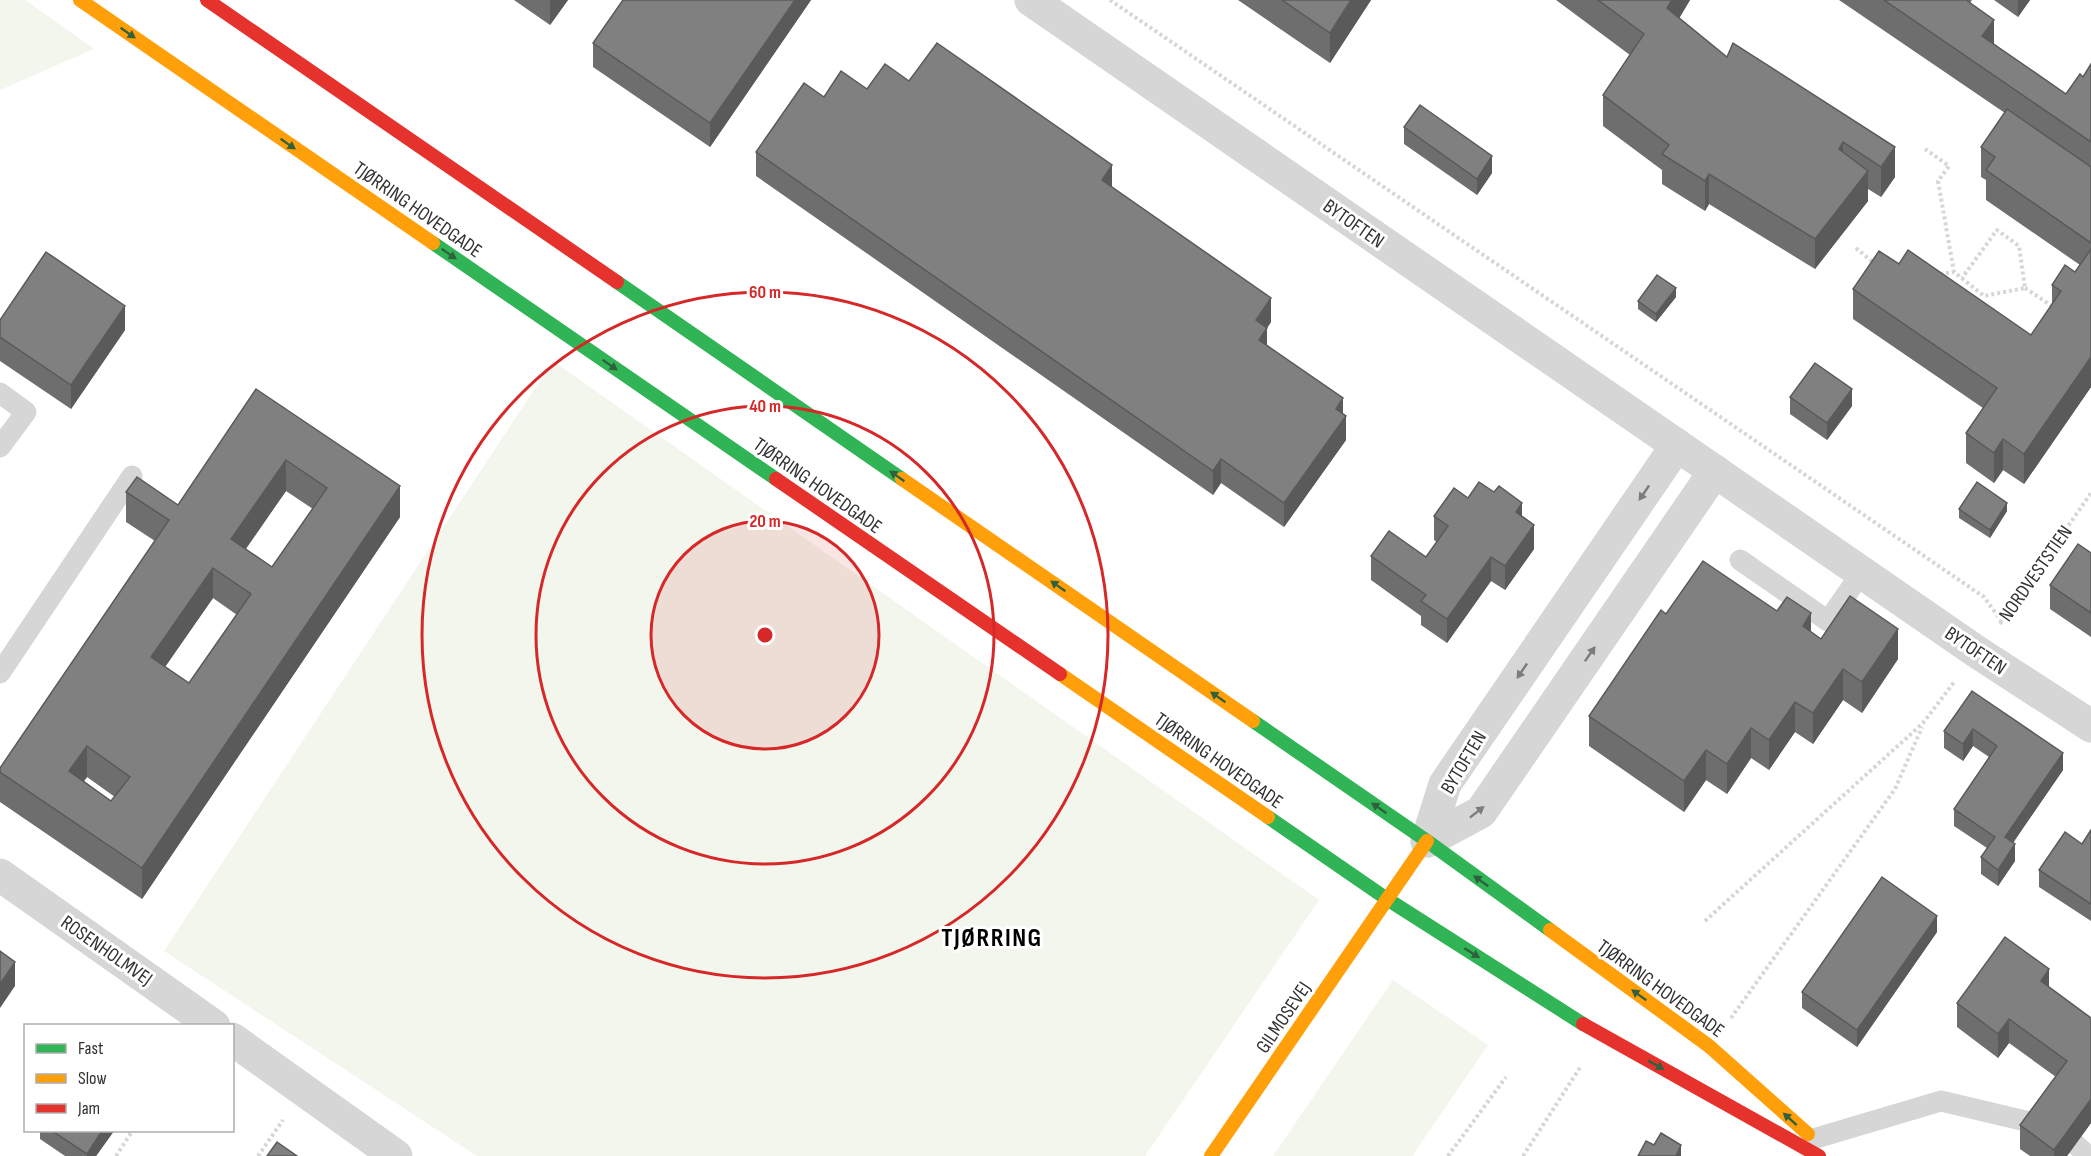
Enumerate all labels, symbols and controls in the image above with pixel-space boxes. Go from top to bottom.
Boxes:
one-way arrow [119,27,135,39]
one-way arrow [280,138,296,150]
street label: TJØRRING HOVEDGADE [348,157,486,263]
street label: BYTOFTEN [1318,194,1389,254]
one-way arrow [441,248,457,259]
text: 60 m [749,282,781,303]
one-way arrow [601,359,617,371]
text: 40 m [749,396,781,417]
street label: TJØRRING HOVEDGADE [748,433,886,539]
one-way arrow [889,471,905,482]
one-way arrow [1639,485,1650,501]
text: 20 m [749,511,781,532]
street label: NORDVESTSTIEN [1994,521,2078,626]
one-way arrow [1050,580,1066,592]
street label: BYTOFTEN [1940,622,2011,680]
centre of rings [755,625,775,645]
one-way arrow [1584,646,1596,662]
one-way arrow [1516,663,1528,679]
one-way arrow [1210,692,1226,703]
street label: TJØRRING HOVEDGADE [1149,708,1287,814]
street label: BYTOFTEN [1436,727,1492,798]
one-way arrow [1371,802,1387,814]
one-way arrow [1469,805,1485,818]
one-way arrow [1474,875,1489,887]
street label: ROSENHOLMVEJ [56,910,157,991]
district label: TJØRRING [941,923,1043,954]
street label: TJØRRING HOVEDGADE [1592,935,1729,1043]
one-way arrow [1464,947,1480,958]
street label: GILMOSEVEJ [1251,977,1316,1058]
one-way arrow [1632,990,1647,1002]
legend [24,1024,234,1132]
text: Fast [78,1038,104,1059]
one-way arrow [1648,1060,1664,1071]
text: Slow [78,1068,107,1089]
text: Jam [77,1098,100,1119]
one-way arrow [1783,1113,1798,1126]

